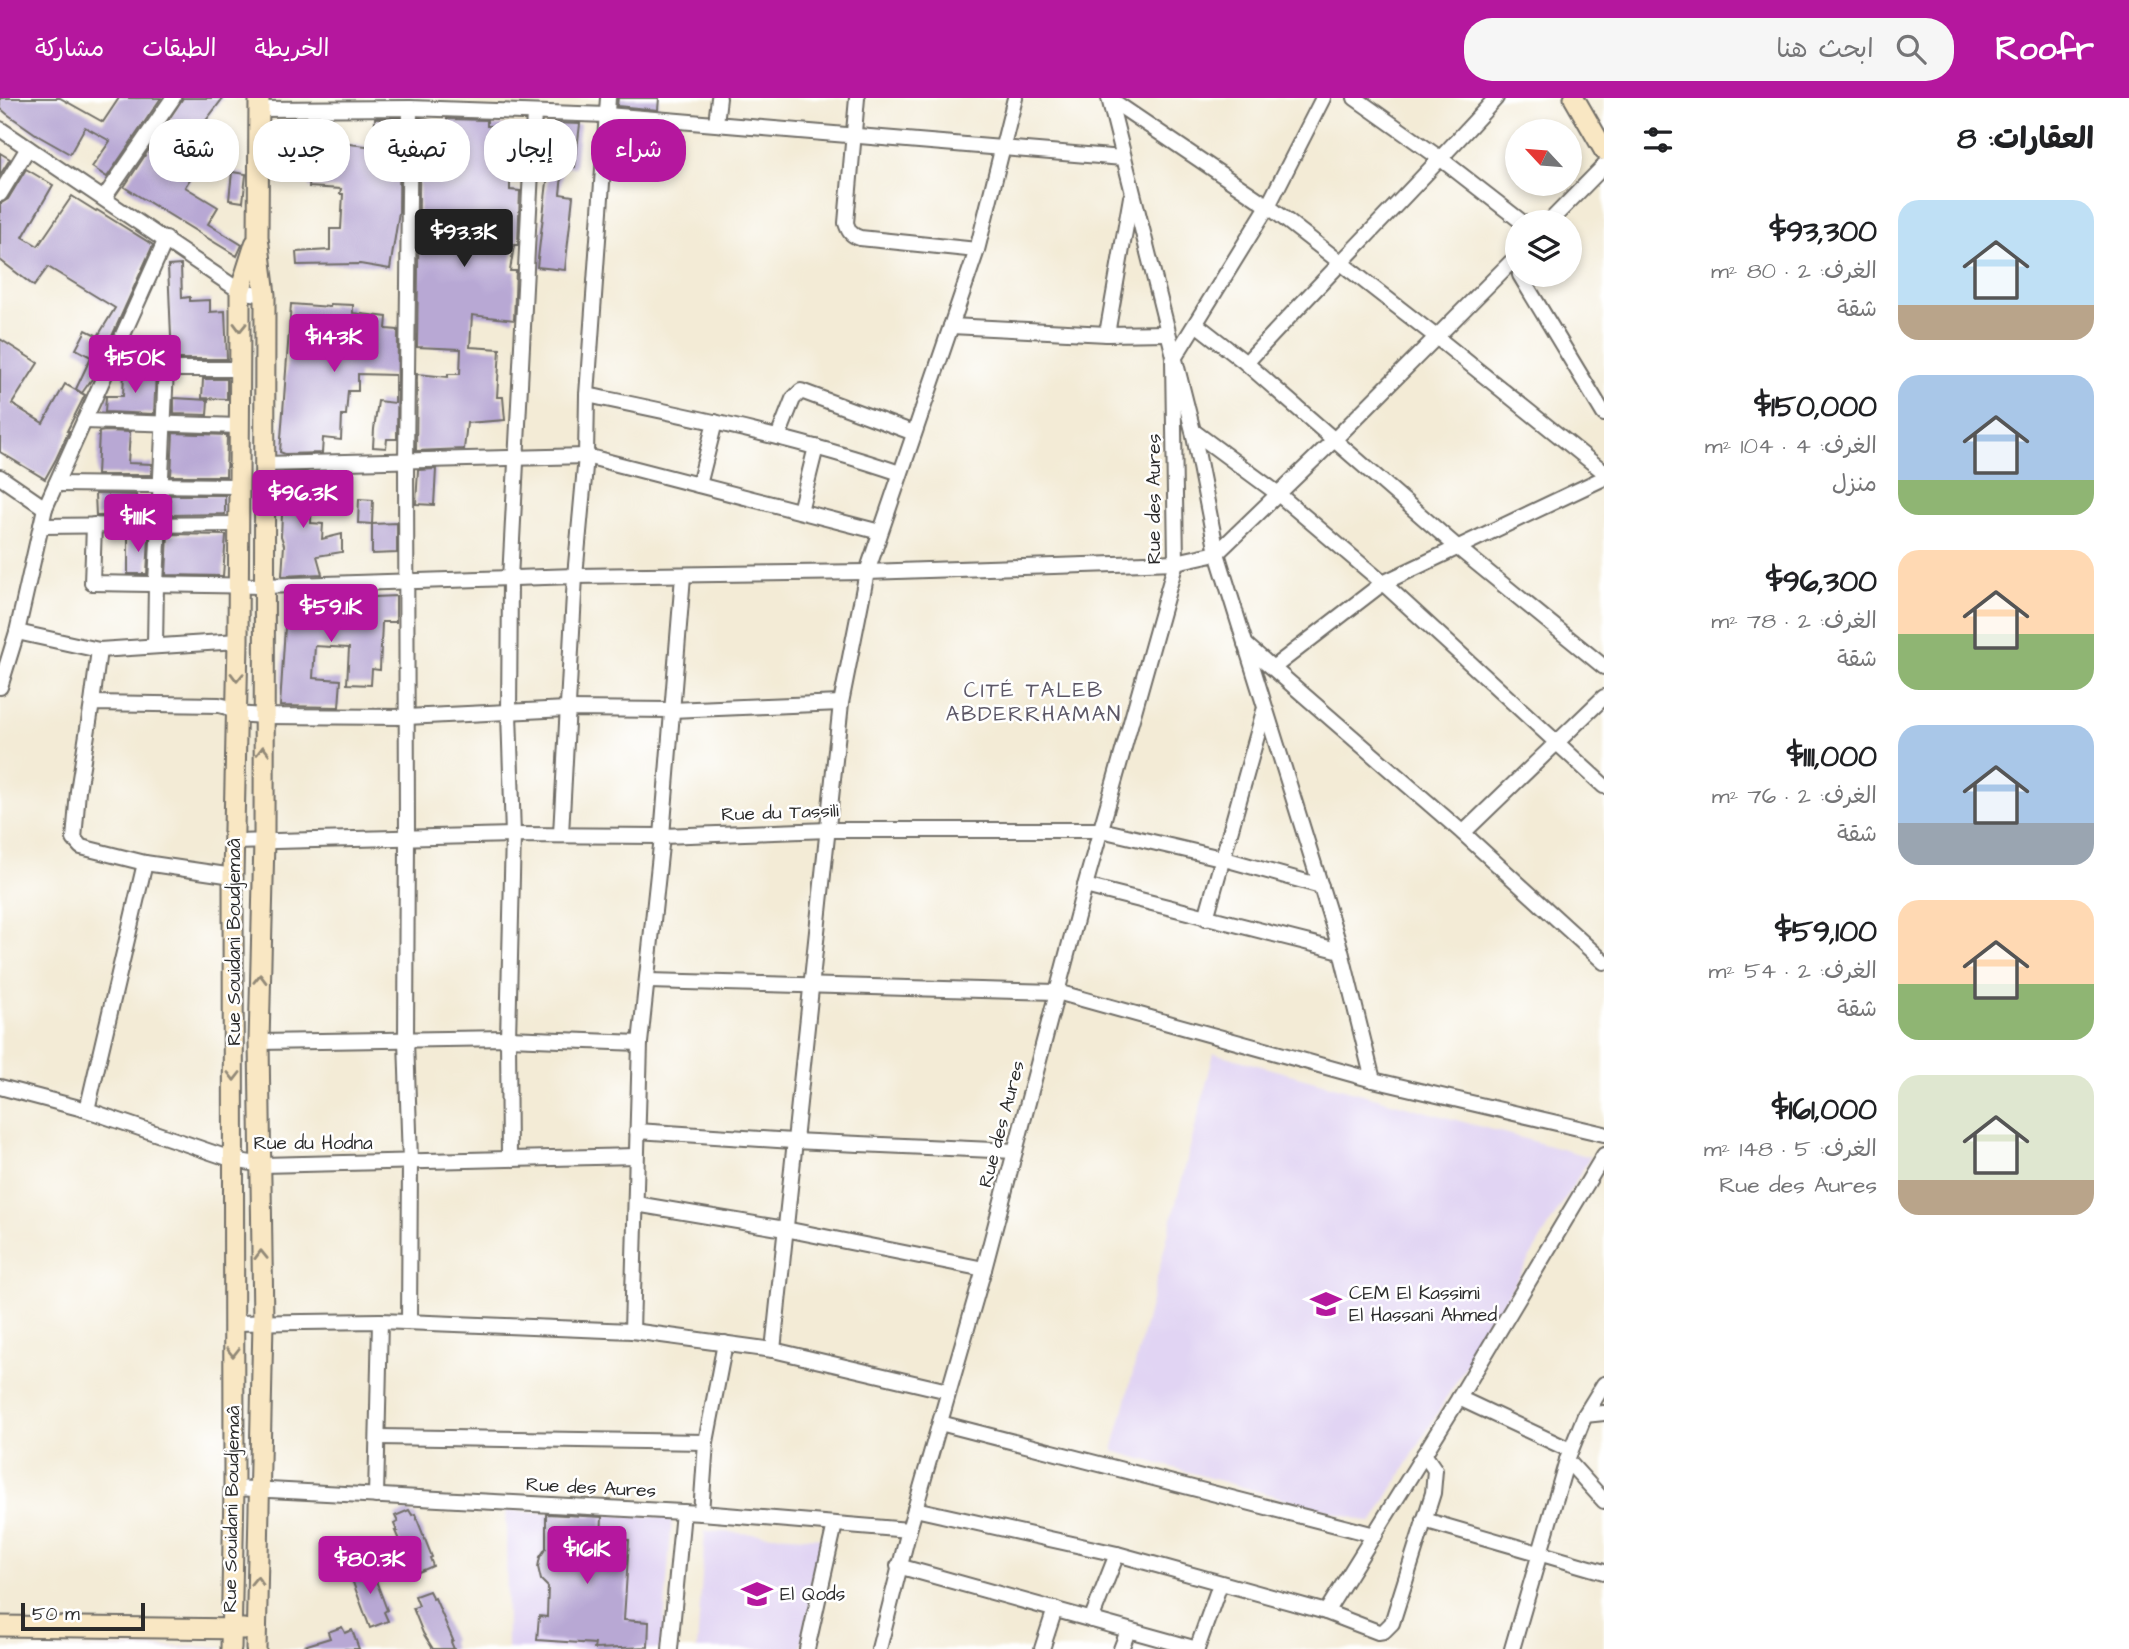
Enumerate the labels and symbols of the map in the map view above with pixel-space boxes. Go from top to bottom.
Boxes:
north arrow [1505,119,1582,196]
pin: $93.3K [407,209,521,269]
pin: $143K [285,314,383,374]
one-way arrow [232,322,248,333]
pin: $150K [86,336,184,395]
street label: Rue des Aures [1141,434,1168,564]
pin: $96.3K [246,470,360,530]
pin: $111K [89,494,187,554]
pin: $59.1K [274,584,388,644]
one-way arrow [230,672,245,683]
district label: CITÉ TALEB ABDERRHAMAN [946,676,1122,729]
one-way arrow [255,746,271,756]
street label: Rue du Tassili [721,797,839,829]
street label: Rue Souidani Boudjemaâ [221,838,248,1046]
one-way arrow [253,973,268,984]
street label: Rue des Aures [972,1058,1032,1190]
one-way arrow [226,1071,242,1082]
street label: Rue du Hodna [253,1130,373,1157]
one-way arrow [254,1250,269,1261]
place label: CEM El Kassimi El Hassani Ahmed [1349,1280,1497,1329]
school or university icon: CEM El Kassimi El Hassani Ahmed [1309,1287,1343,1321]
one-way arrow [225,1348,241,1358]
street label: Rue Souidani Boudjemaâ [217,1405,247,1613]
street label: Rue des Aures [525,1471,657,1505]
pin: $161K [538,1526,636,1586]
pin: $80.3K [313,1536,427,1596]
one-way arrow [249,1575,265,1586]
school or university icon: El Qods [740,1577,774,1611]
place label: El Qods [780,1581,845,1608]
scale bar [21,1600,145,1632]

